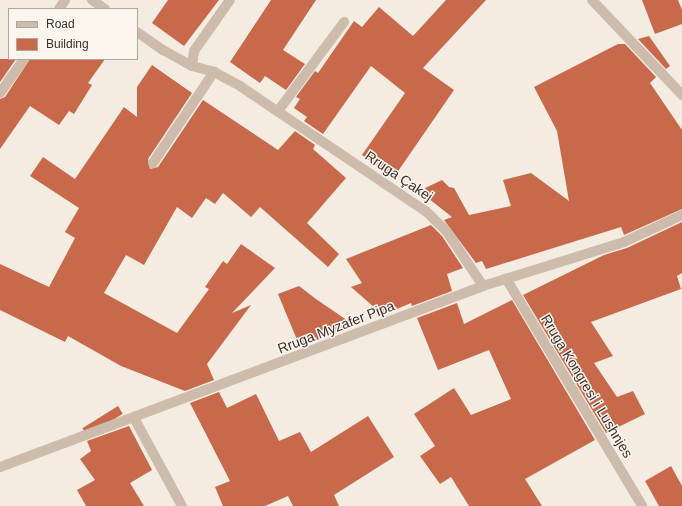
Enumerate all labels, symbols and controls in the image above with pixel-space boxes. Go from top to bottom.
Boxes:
legend [8,8,138,60]
text: Road [46,17,75,31]
text: Building [46,37,89,51]
street label: Rruga Çakej [362,147,436,205]
street label: Rruga Myzafer Pipa [275,297,397,357]
street label: Rruga Kongresi i Lushnjes [538,311,636,461]

